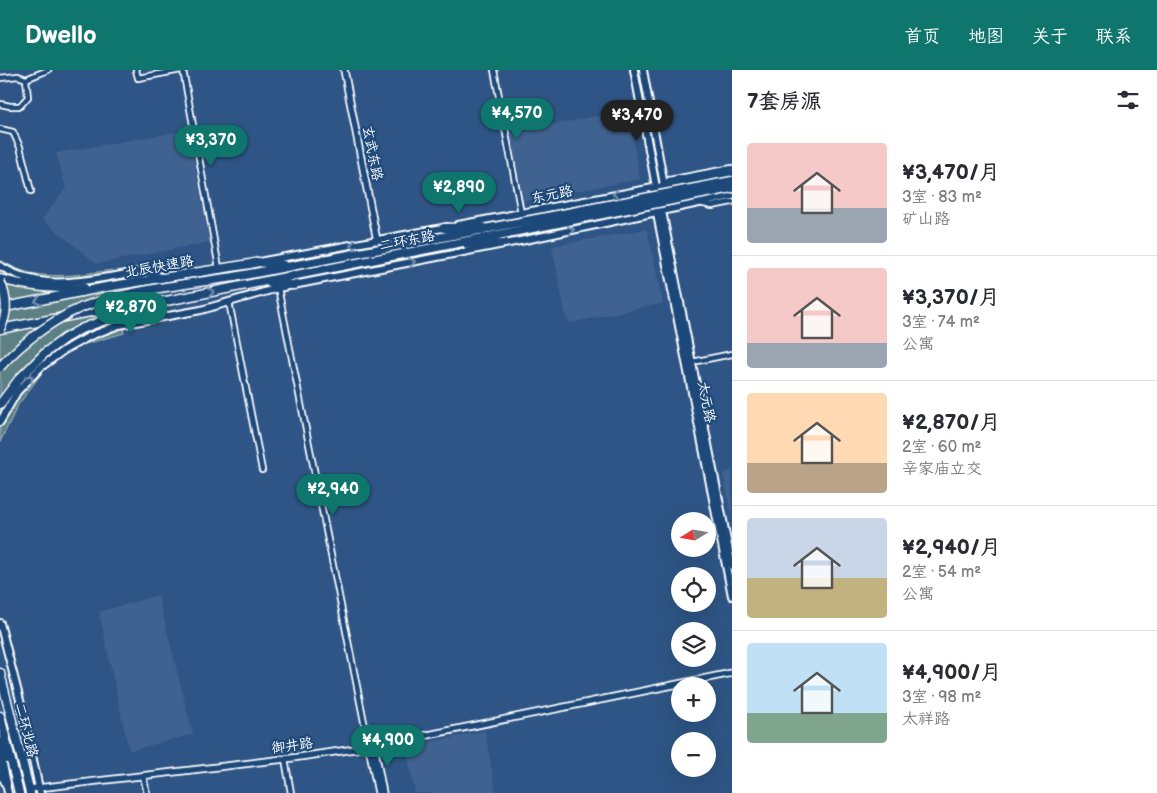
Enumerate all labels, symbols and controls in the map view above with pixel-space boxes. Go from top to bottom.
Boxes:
text: Dwello [25,21,97,50]
text: 首页 [904,26,940,47]
text: 地图 [968,26,1004,47]
text: 关于 [1032,26,1068,47]
text: 联系 [1096,26,1132,47]
icon: filters [1114,86,1142,114]
text: 7套房源 [747,89,822,114]
pin: ¥4,570 [476,98,558,140]
pin: ¥3,470 [596,100,678,142]
text: ¥4,570 [492,104,542,123]
text: ¥3,470 [612,106,662,125]
pin: ¥3,370 [170,124,252,167]
street label: 玄武东路 [359,124,386,182]
text: ¥3,370 [186,131,236,150]
text: ¥3,470/月 [902,160,1000,185]
icon: home [787,163,847,223]
pin: ¥2,890 [418,172,500,214]
text: ¥2,890 [433,178,485,197]
street label: 东元路 [530,182,574,207]
text: 3室 · 83 m² [902,188,982,207]
one-way arrow [612,189,620,199]
text: 矿山路 [902,210,950,229]
one-way arrow [567,225,575,235]
street label: 二环东路 [378,227,436,254]
one-way arrow [349,240,358,250]
street label: 北辰快速路 [123,252,195,281]
one-way arrow [407,258,416,268]
text: ¥3,370/月 [902,285,1000,310]
one-way arrow [206,287,215,297]
icon: home [787,288,847,348]
pin: ¥2,870 [90,292,172,334]
one-way arrow [33,295,42,305]
text: ¥2,870 [105,298,157,317]
text: 3室 · 74 m² [902,313,980,332]
text: 公寓 [902,335,934,354]
one-way arrow [24,375,33,384]
street label: 太元路 [694,380,719,424]
text: ¥2,870/月 [902,410,1001,435]
icon: home [787,413,847,473]
text: 2室 · 60 m² [902,438,982,457]
text: 辛家庙立交 [902,460,982,479]
pin: ¥2,940 [292,474,374,516]
text: ¥2,940 [307,480,359,499]
north arrow [671,512,716,558]
map controls [671,512,716,777]
text: ¥2,940/月 [902,535,1001,560]
icon: home [787,538,847,598]
text: 2室 · 54 m² [902,563,981,582]
button: locate [671,567,716,612]
text: 公寓 [902,585,934,604]
button: layers [671,622,716,667]
text: ¥4,900/月 [902,660,1001,685]
icon: home [787,663,847,723]
button: + [671,677,716,722]
text: 3室 · 98 m² [902,688,981,707]
street label: 二环北路 [11,701,42,759]
text: 太祥路 [902,710,950,729]
pin: ¥4,900 [347,724,429,767]
text: ¥4,900 [362,731,414,750]
button: − [671,732,716,777]
street label: 御井路 [270,734,314,757]

